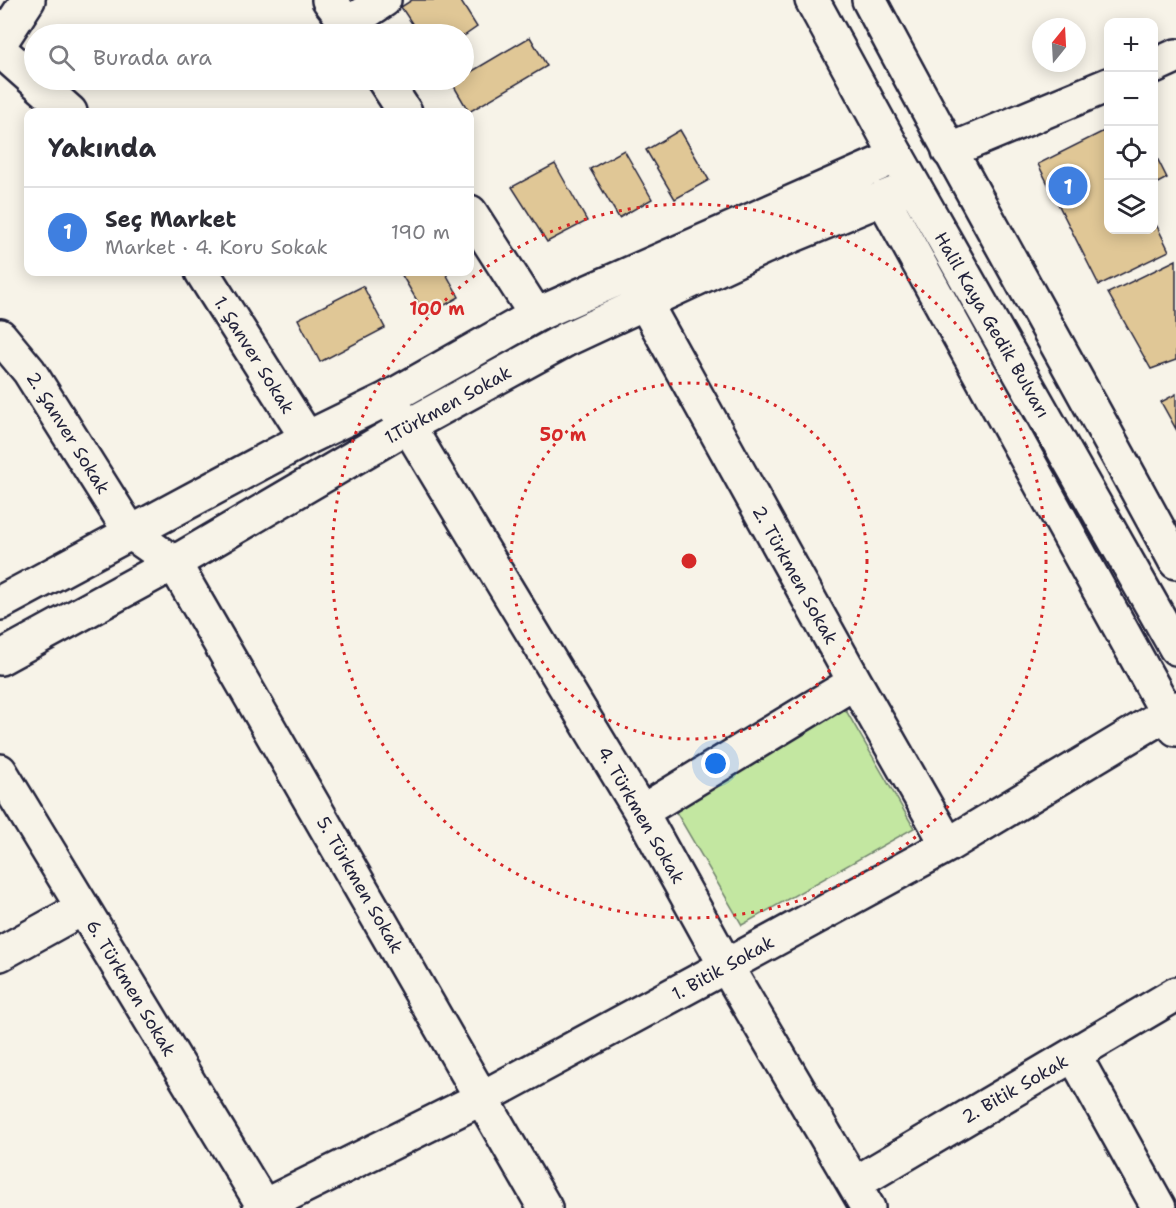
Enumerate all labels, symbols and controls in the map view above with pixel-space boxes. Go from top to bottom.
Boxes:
north arrow [1032,18,1086,72]
map controls [1104,18,1158,234]
button: + [1104,18,1158,72]
search box [24,24,474,90]
icon: search [45,41,78,74]
text: Burada ara [93,43,212,72]
button: − [1104,72,1158,126]
button: locate [1104,126,1158,180]
text: Yakında [48,130,156,165]
pin: 1 [1048,164,1088,208]
button: layers [1104,180,1158,234]
text: Seç Market [105,205,236,234]
text: 1 [63,219,72,245]
text: 190 m [391,219,450,245]
street label: Halil Kaya Gedik Bulvarı [929,228,1055,422]
text: Market · 4. Koru Sokak [105,234,328,260]
street label: 1. Şanver Sokak [208,292,300,418]
text: 100 m [409,297,465,321]
street label: 1.Türkmen Sokak [380,360,516,450]
street label: 2. Şanver Sokak [21,367,115,499]
text: 50 m [540,423,587,447]
street label: 2. Türkmen Sokak [747,501,843,649]
centre of rings [679,551,699,571]
street label: 4. Türkmen Sokak [592,742,690,888]
your location [701,749,730,778]
street label: 5. Türkmen Sokak [311,812,409,958]
street label: 6. Türkmen Sokak [81,915,181,1061]
street label: 1. Bitik Sokak [668,930,778,1006]
street label: 2. Bitik Sokak [958,1049,1072,1129]

